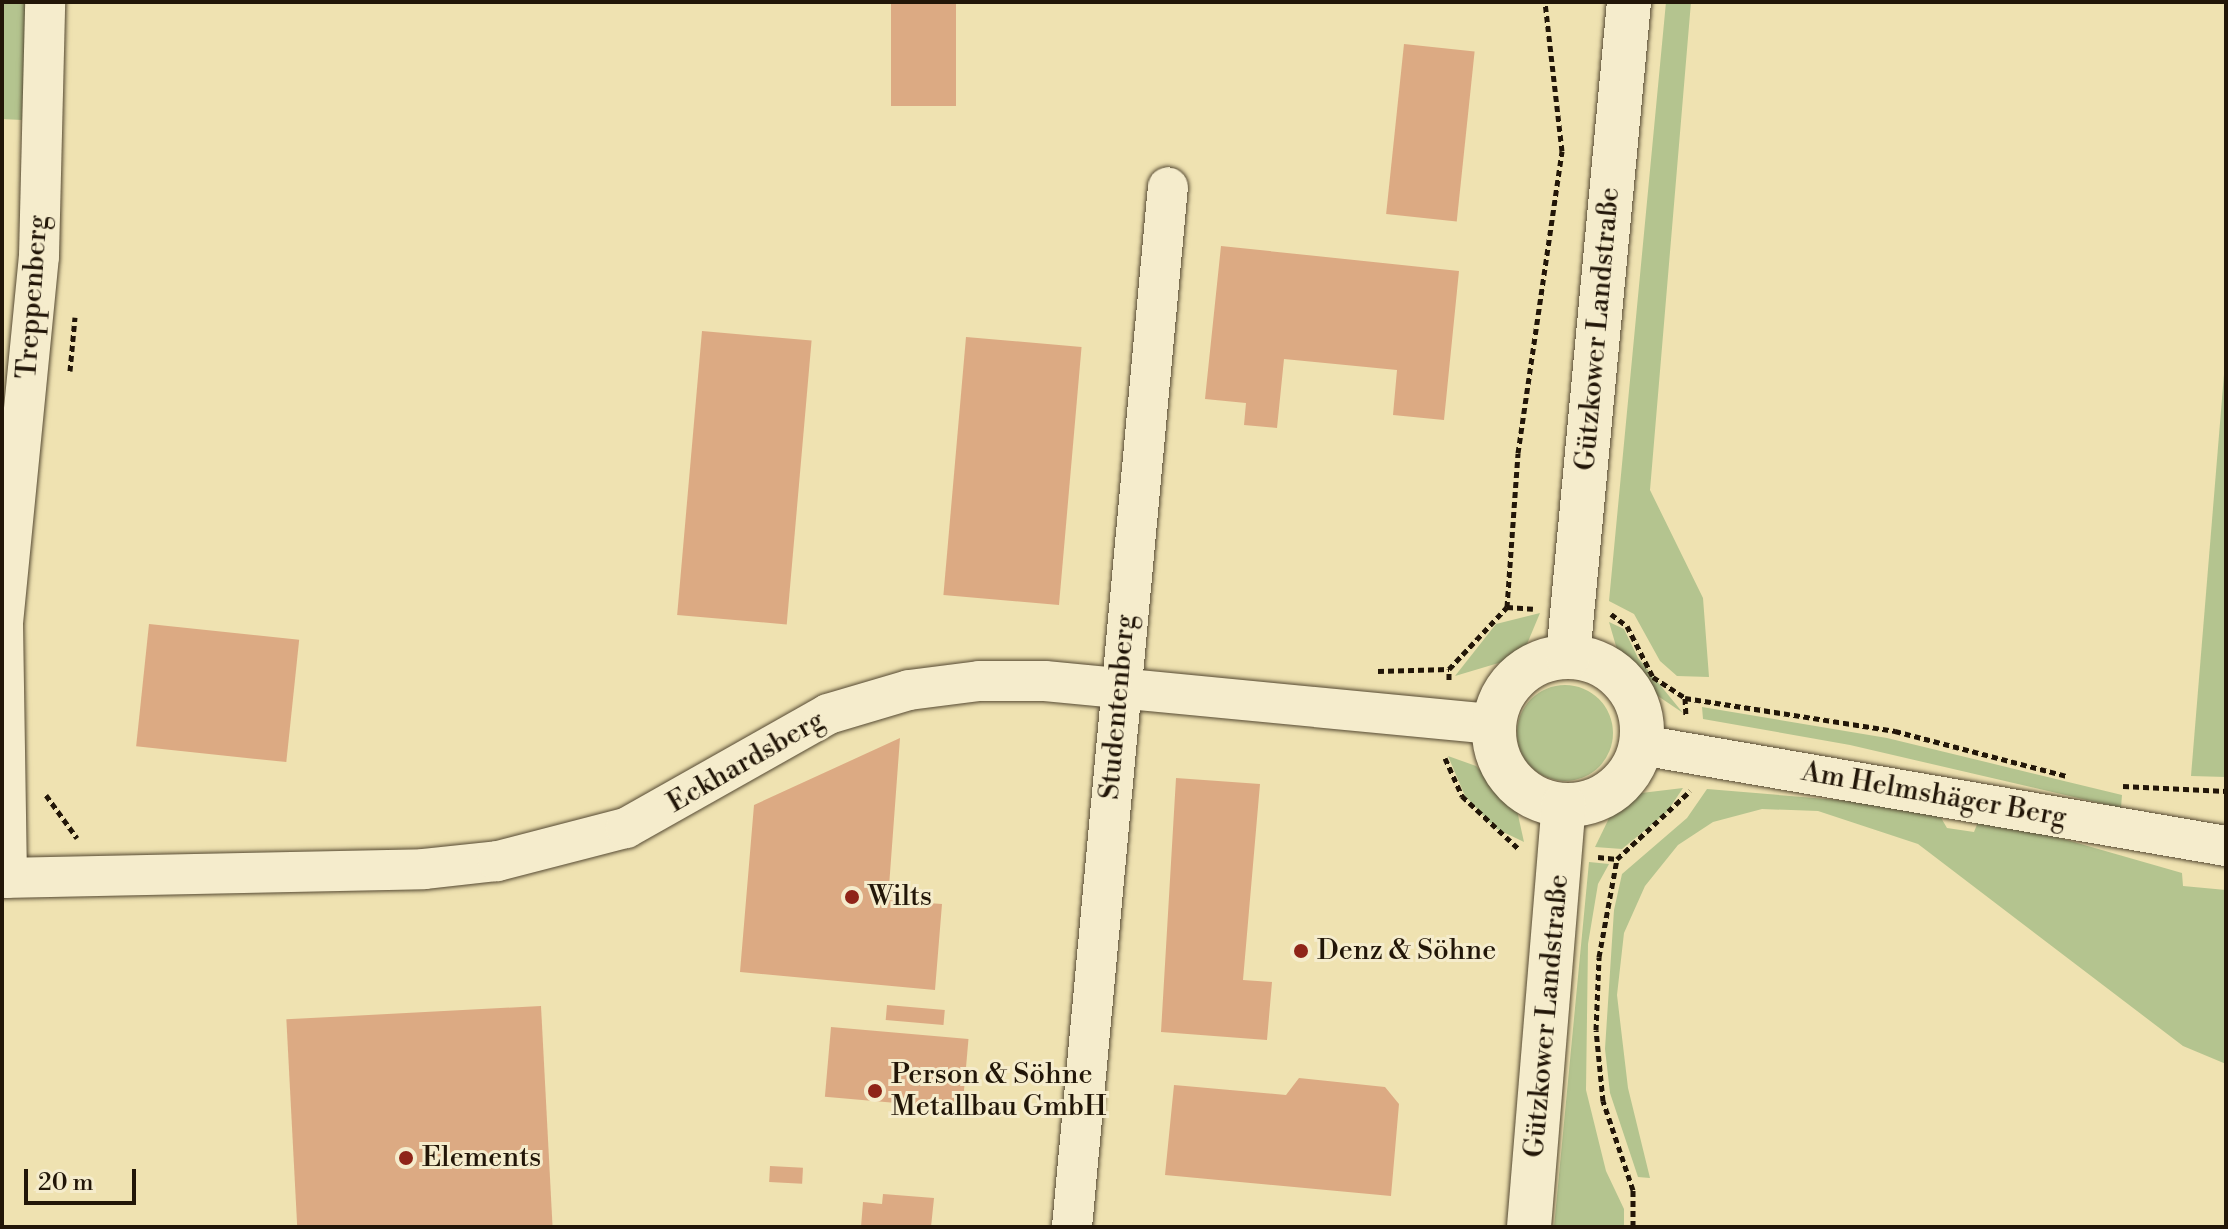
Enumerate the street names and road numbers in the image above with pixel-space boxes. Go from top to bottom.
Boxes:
street label: Gützkower Landstraße [1569,186,1627,472]
street label: Treppenberg [11,214,55,380]
street label: Studentenberg [1093,613,1143,801]
street label: Eckhardsberg [662,704,830,820]
street label: Am Helmshäger Berg [1799,755,2069,835]
street label: Gützkower Landstraße [1518,873,1576,1159]

